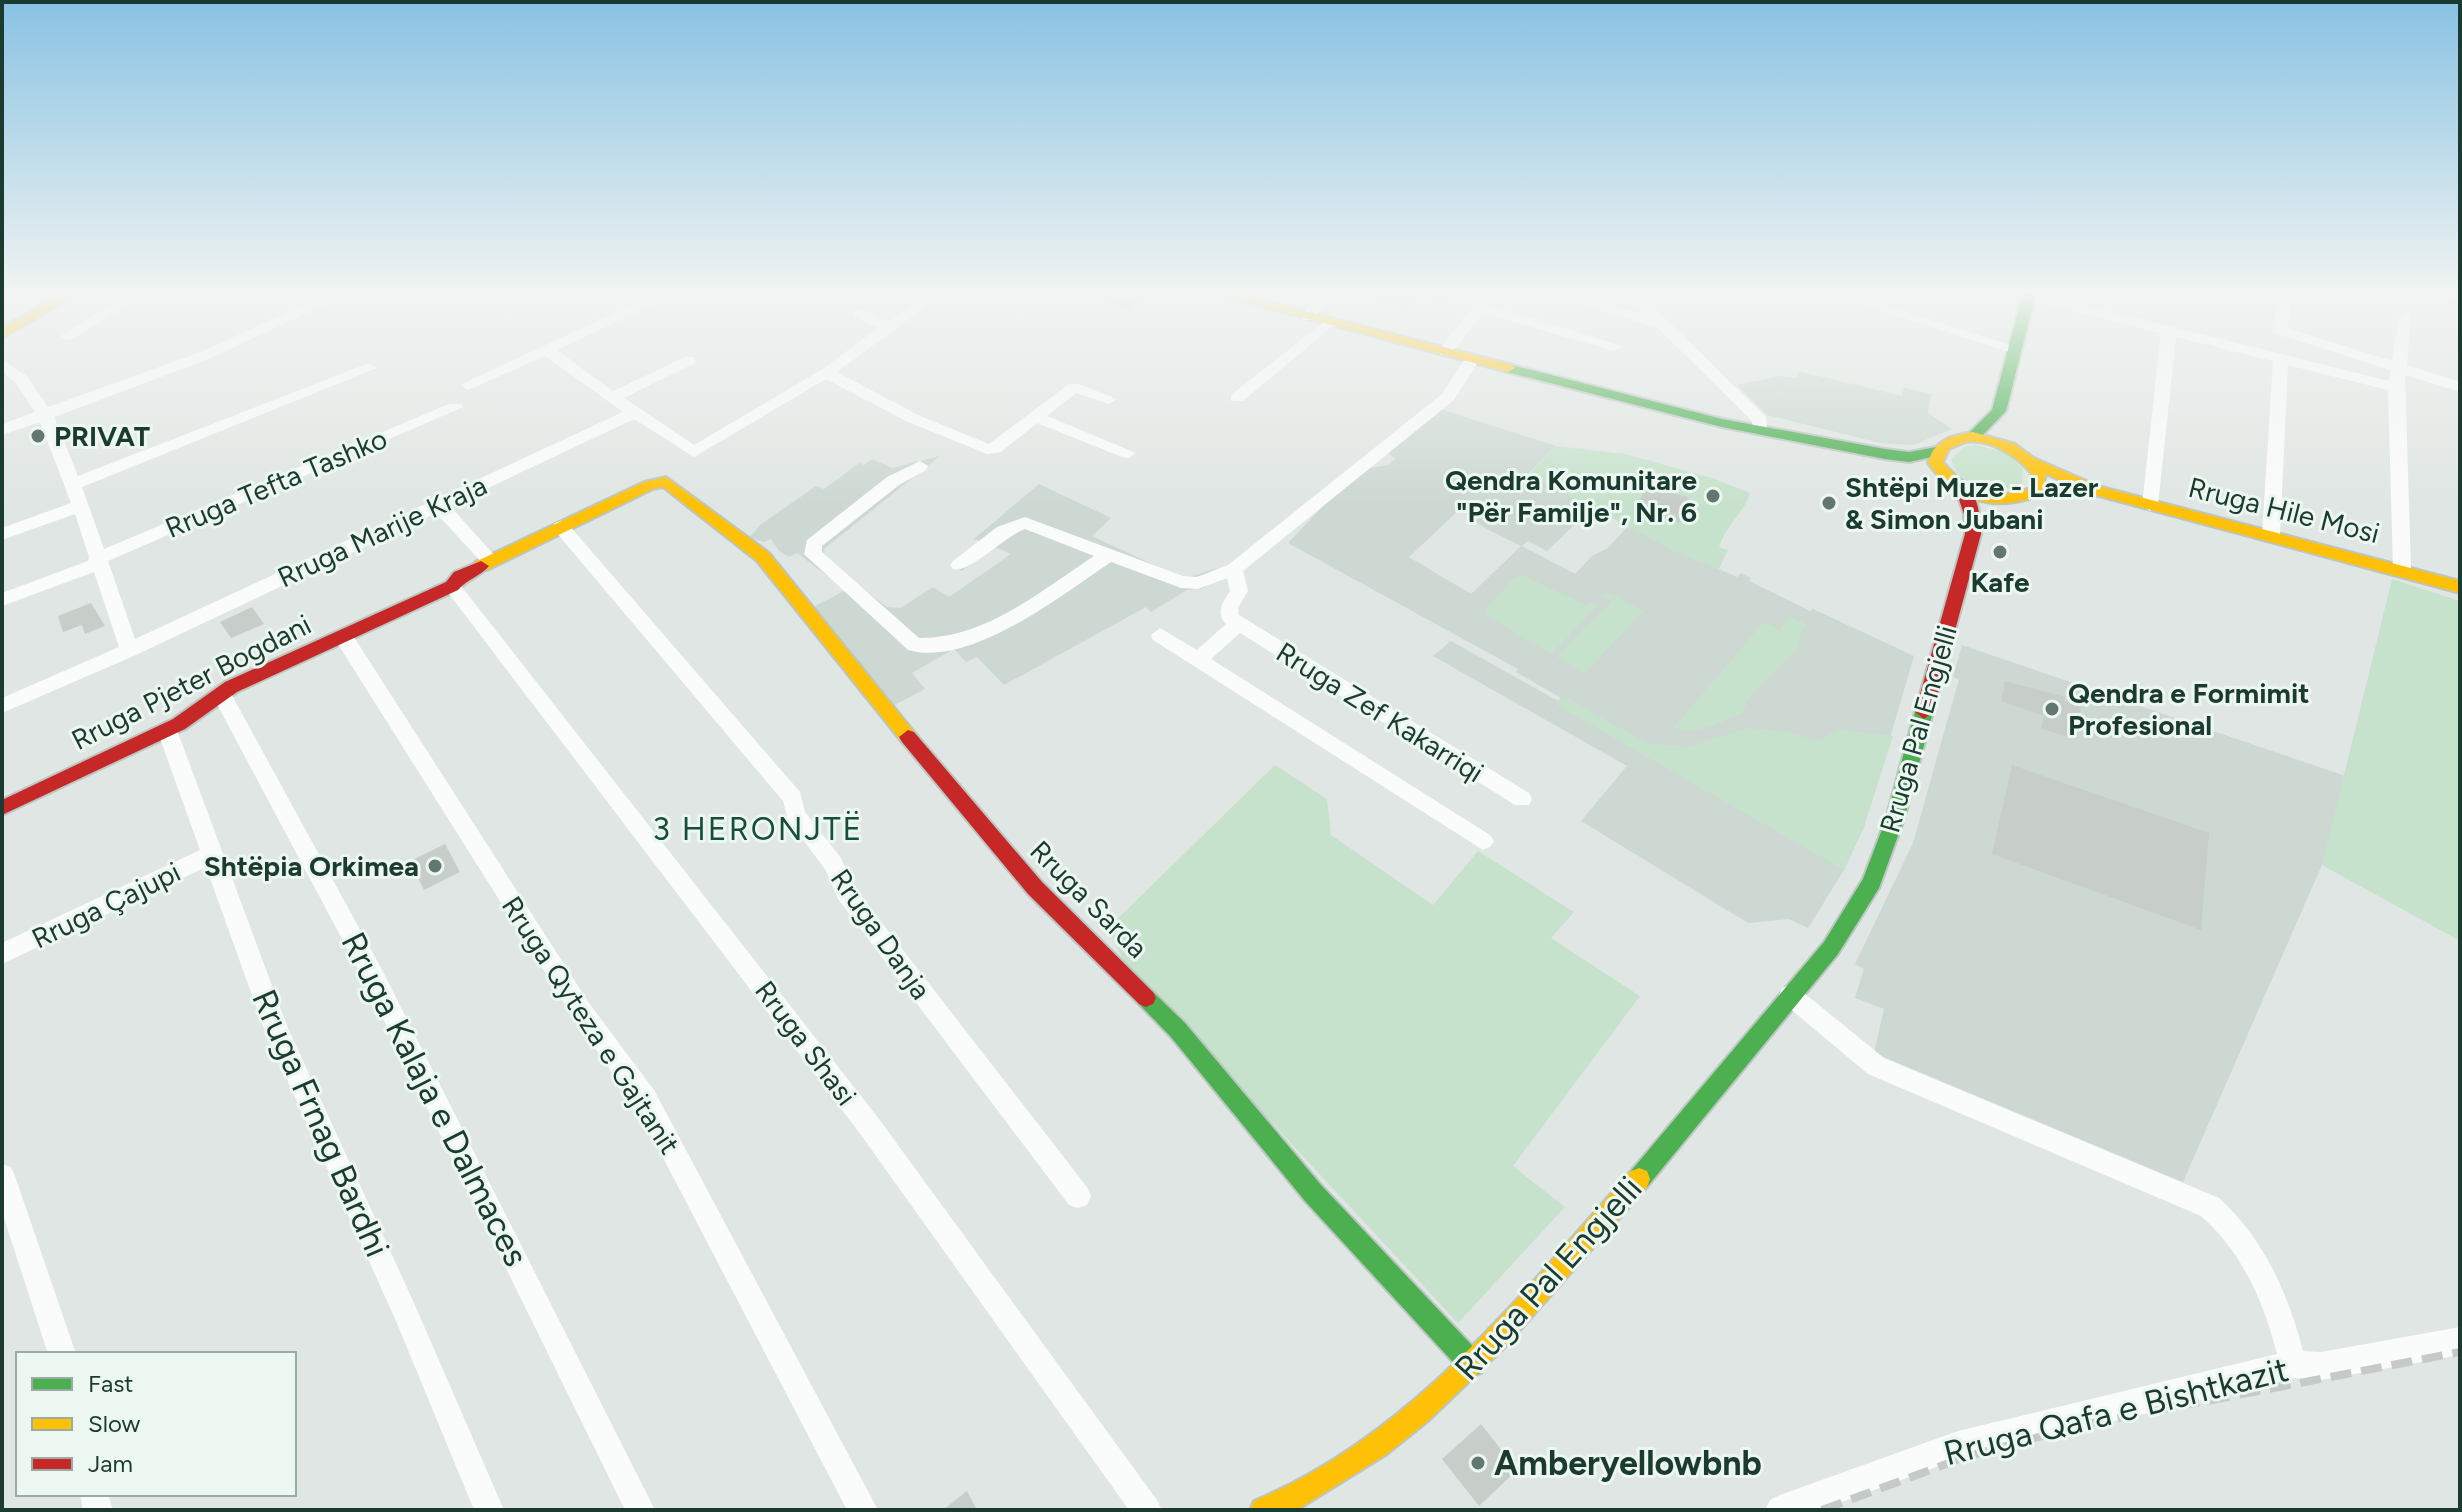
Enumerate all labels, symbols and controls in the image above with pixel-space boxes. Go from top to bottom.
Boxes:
place label: PRIVAT [54,419,150,453]
street label: Rruga Tefta Tashko [160,421,392,545]
marker: PRIVAT [29,427,47,445]
place label: Qendra Komunitare "Për Familje", Nr. 6 [1445,463,1697,529]
street label: Rruga Marije Kraja [272,468,492,594]
place label: Shtëpi Muze - Lazer & Simon Jubani [1845,470,2099,536]
street label: Rruga Hile Mosi [2185,470,2383,550]
marker: Qendra Komunitare "Për Familje", Nr. 6 [1704,487,1722,505]
marker: Shtëpi Muze - Lazer & Simon Jubani [1820,494,1838,512]
marker: Kafe [1991,543,2009,561]
place label: Kafe [1971,565,2029,599]
street label: Rruga Pjeter Bogdani [66,607,316,757]
street label: Rruga Pal Engjelli [1872,622,1964,836]
street label: Rruga Zef Kakarriqi [1270,635,1490,789]
place label: Qendra e Formimit Profesional [2068,676,2309,742]
marker: Qendra e Formimit Profesional [2043,700,2061,718]
district label: 3 HERONJTË [652,810,864,848]
street label: Rruga Sarda [1023,833,1155,965]
place label: Shtëpia Orkimea [204,849,419,883]
street label: Rruga Çajupi [26,854,186,956]
marker: Shtëpia Orkimea [426,857,444,875]
street label: Rruga Danja [824,862,938,1006]
street label: Rruga Qyteza e Gajtanit [495,890,687,1160]
street label: Rruga Kalaja e Dalmaces [332,925,537,1273]
street label: Rruga Shasi [748,974,864,1112]
street label: Rruga Frnag Bardhi [243,983,398,1263]
street label: Rruga Pal Engjelli [1446,1168,1650,1389]
street label: Rruga Qafa e Bishtkazit [1940,1349,2293,1474]
legend [16,1352,296,1496]
text: Fast [88,1369,133,1398]
text: Slow [88,1409,141,1438]
place label: Amberyellowbnb [1494,1443,1762,1484]
text: Jam [88,1449,133,1478]
marker: Amberyellowbnb [1469,1454,1487,1472]

